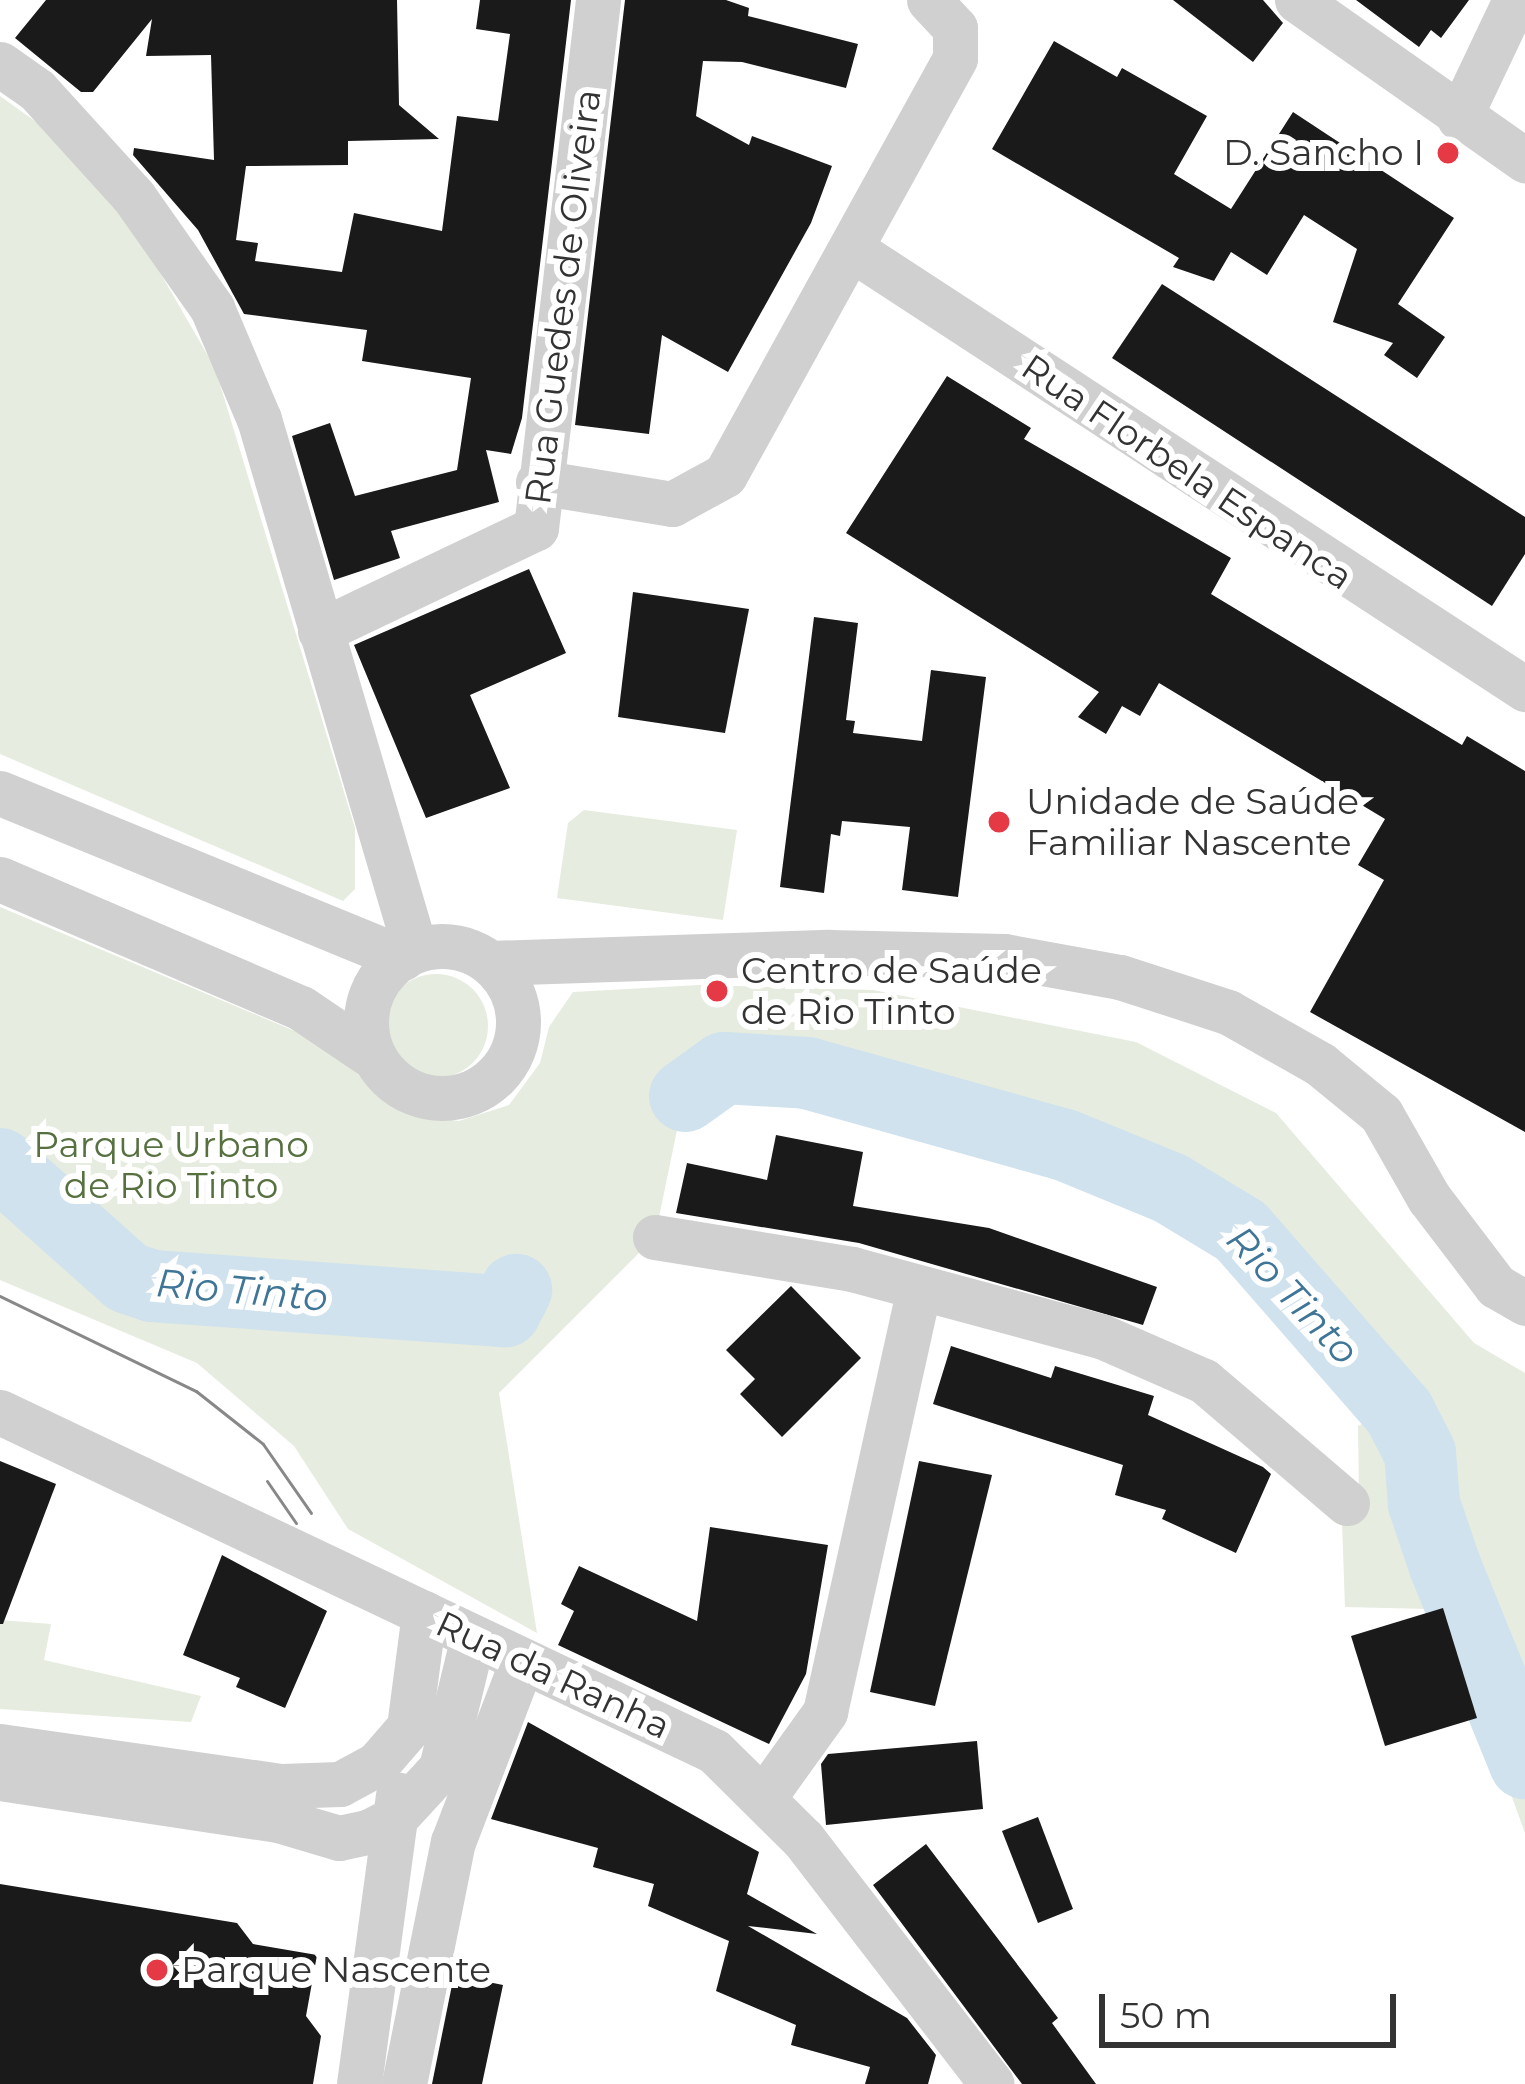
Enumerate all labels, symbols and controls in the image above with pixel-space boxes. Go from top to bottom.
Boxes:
street label: Rua Guedes de Oliveira [516,87,610,507]
place label: D. Sancho I [1223,131,1424,175]
marker: D. Sancho I [1435,140,1461,166]
street label: Rua Florbela Espanca [1014,345,1360,599]
place label: Unidade de Saúde Familiar Nascente [1026,779,1359,864]
marker: Unidade de Saúde Familiar Nascente [983,806,1015,838]
place label: Centro de Saúde de Rio Tinto [741,948,1042,1033]
marker: Centro de Saúde de Rio Tinto [704,978,730,1004]
park label: Parque Urbano de Rio Tinto [33,1122,309,1207]
water label: Rio Tinto [1217,1216,1369,1374]
water label: Rio Tinto [154,1259,330,1321]
street label: Rua da Ranha [429,1602,677,1748]
place label: Parque Nascente [181,1948,491,1992]
marker: Parque Nascente [144,1957,170,1983]
scale bar [1105,1970,1402,2044]
text: 50 m [1120,1993,1212,2037]

